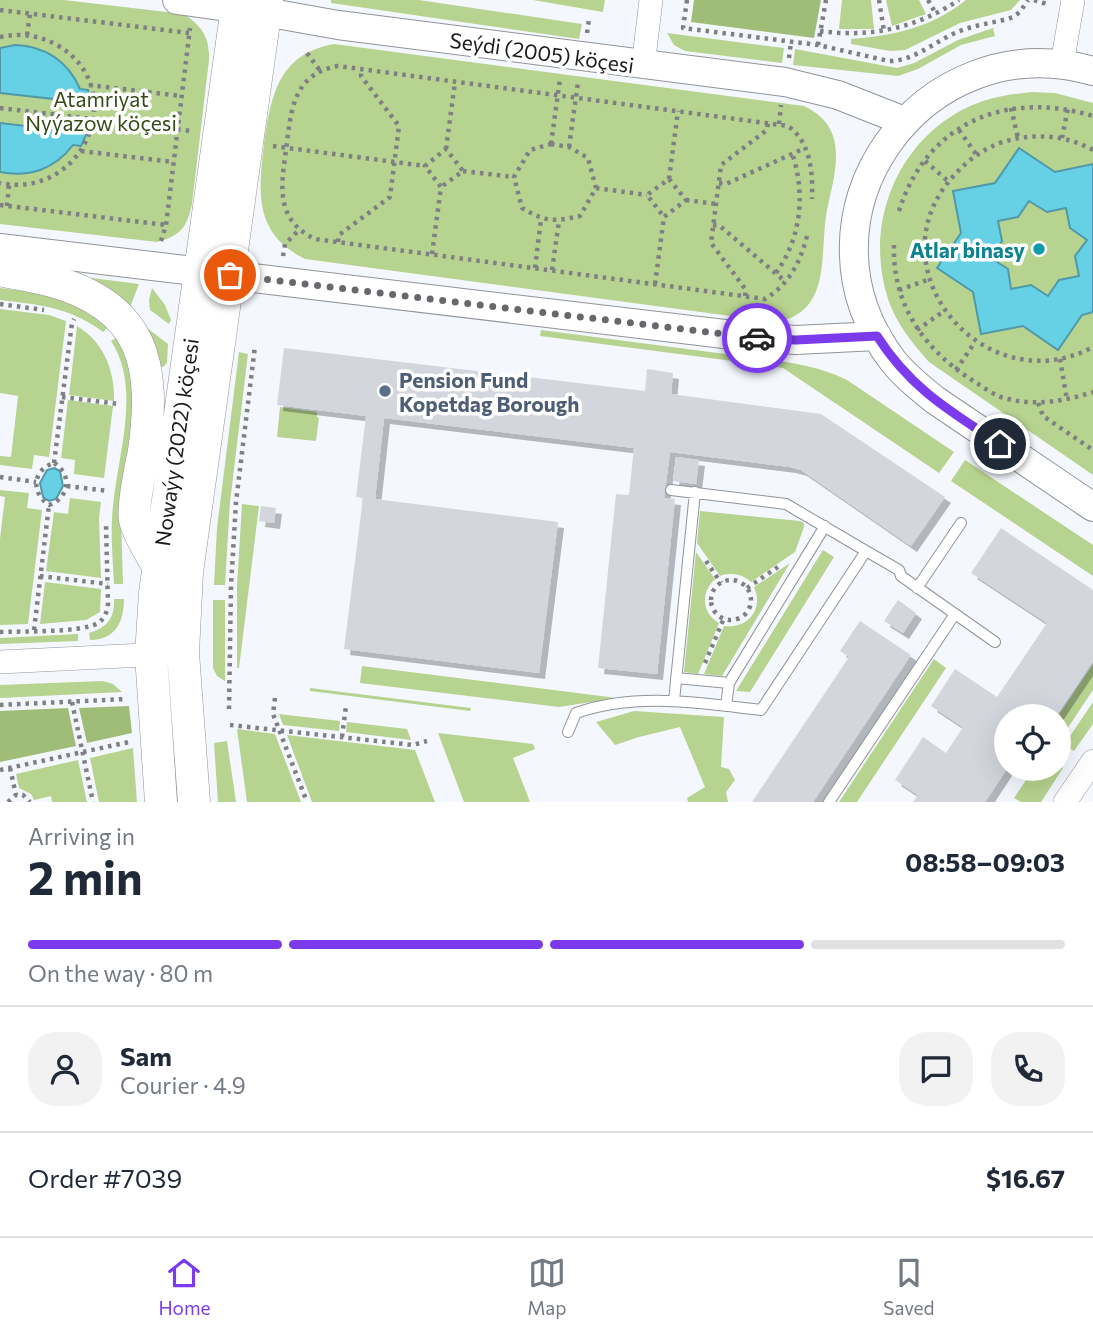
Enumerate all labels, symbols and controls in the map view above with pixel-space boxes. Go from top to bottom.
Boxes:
street label: Seýdi (2005) köçesi [448,27,636,77]
park label: Atamriyat Nyýazow köçesi [25,86,177,135]
place label: Atlar binasy [910,237,1025,262]
marker: Atlar binasy [1031,241,1047,257]
pin [200,245,260,305]
icon: bag [211,256,249,294]
courier [722,303,792,373]
icon: car [738,319,776,357]
street label: Nowaýy (2022) köçesi [149,336,203,548]
place label: Pension Fund Kopetdag Borough [399,367,579,416]
marker: Pension Fund Kopetdag Borough [377,383,393,399]
pin [970,414,1030,474]
icon: home [981,425,1019,463]
map controls [994,704,1071,781]
button: locate [994,704,1071,781]
text: Arriving in [28,822,135,850]
text: 08:58–09:03 [905,846,1065,877]
text: 2 min [28,848,143,904]
text: On the way · 80 m [28,959,213,987]
button: person [28,1032,102,1106]
button: chat [899,1032,973,1106]
button: phone [991,1032,1065,1106]
text: Sam [120,1040,172,1071]
text: Courier · 4.9 [120,1071,246,1099]
text: Order #7039 [28,1162,182,1193]
text: $16.67 [986,1162,1065,1193]
tab: Home [158,1254,211,1319]
tab: Map [527,1254,567,1319]
tab: Saved [883,1254,935,1319]

